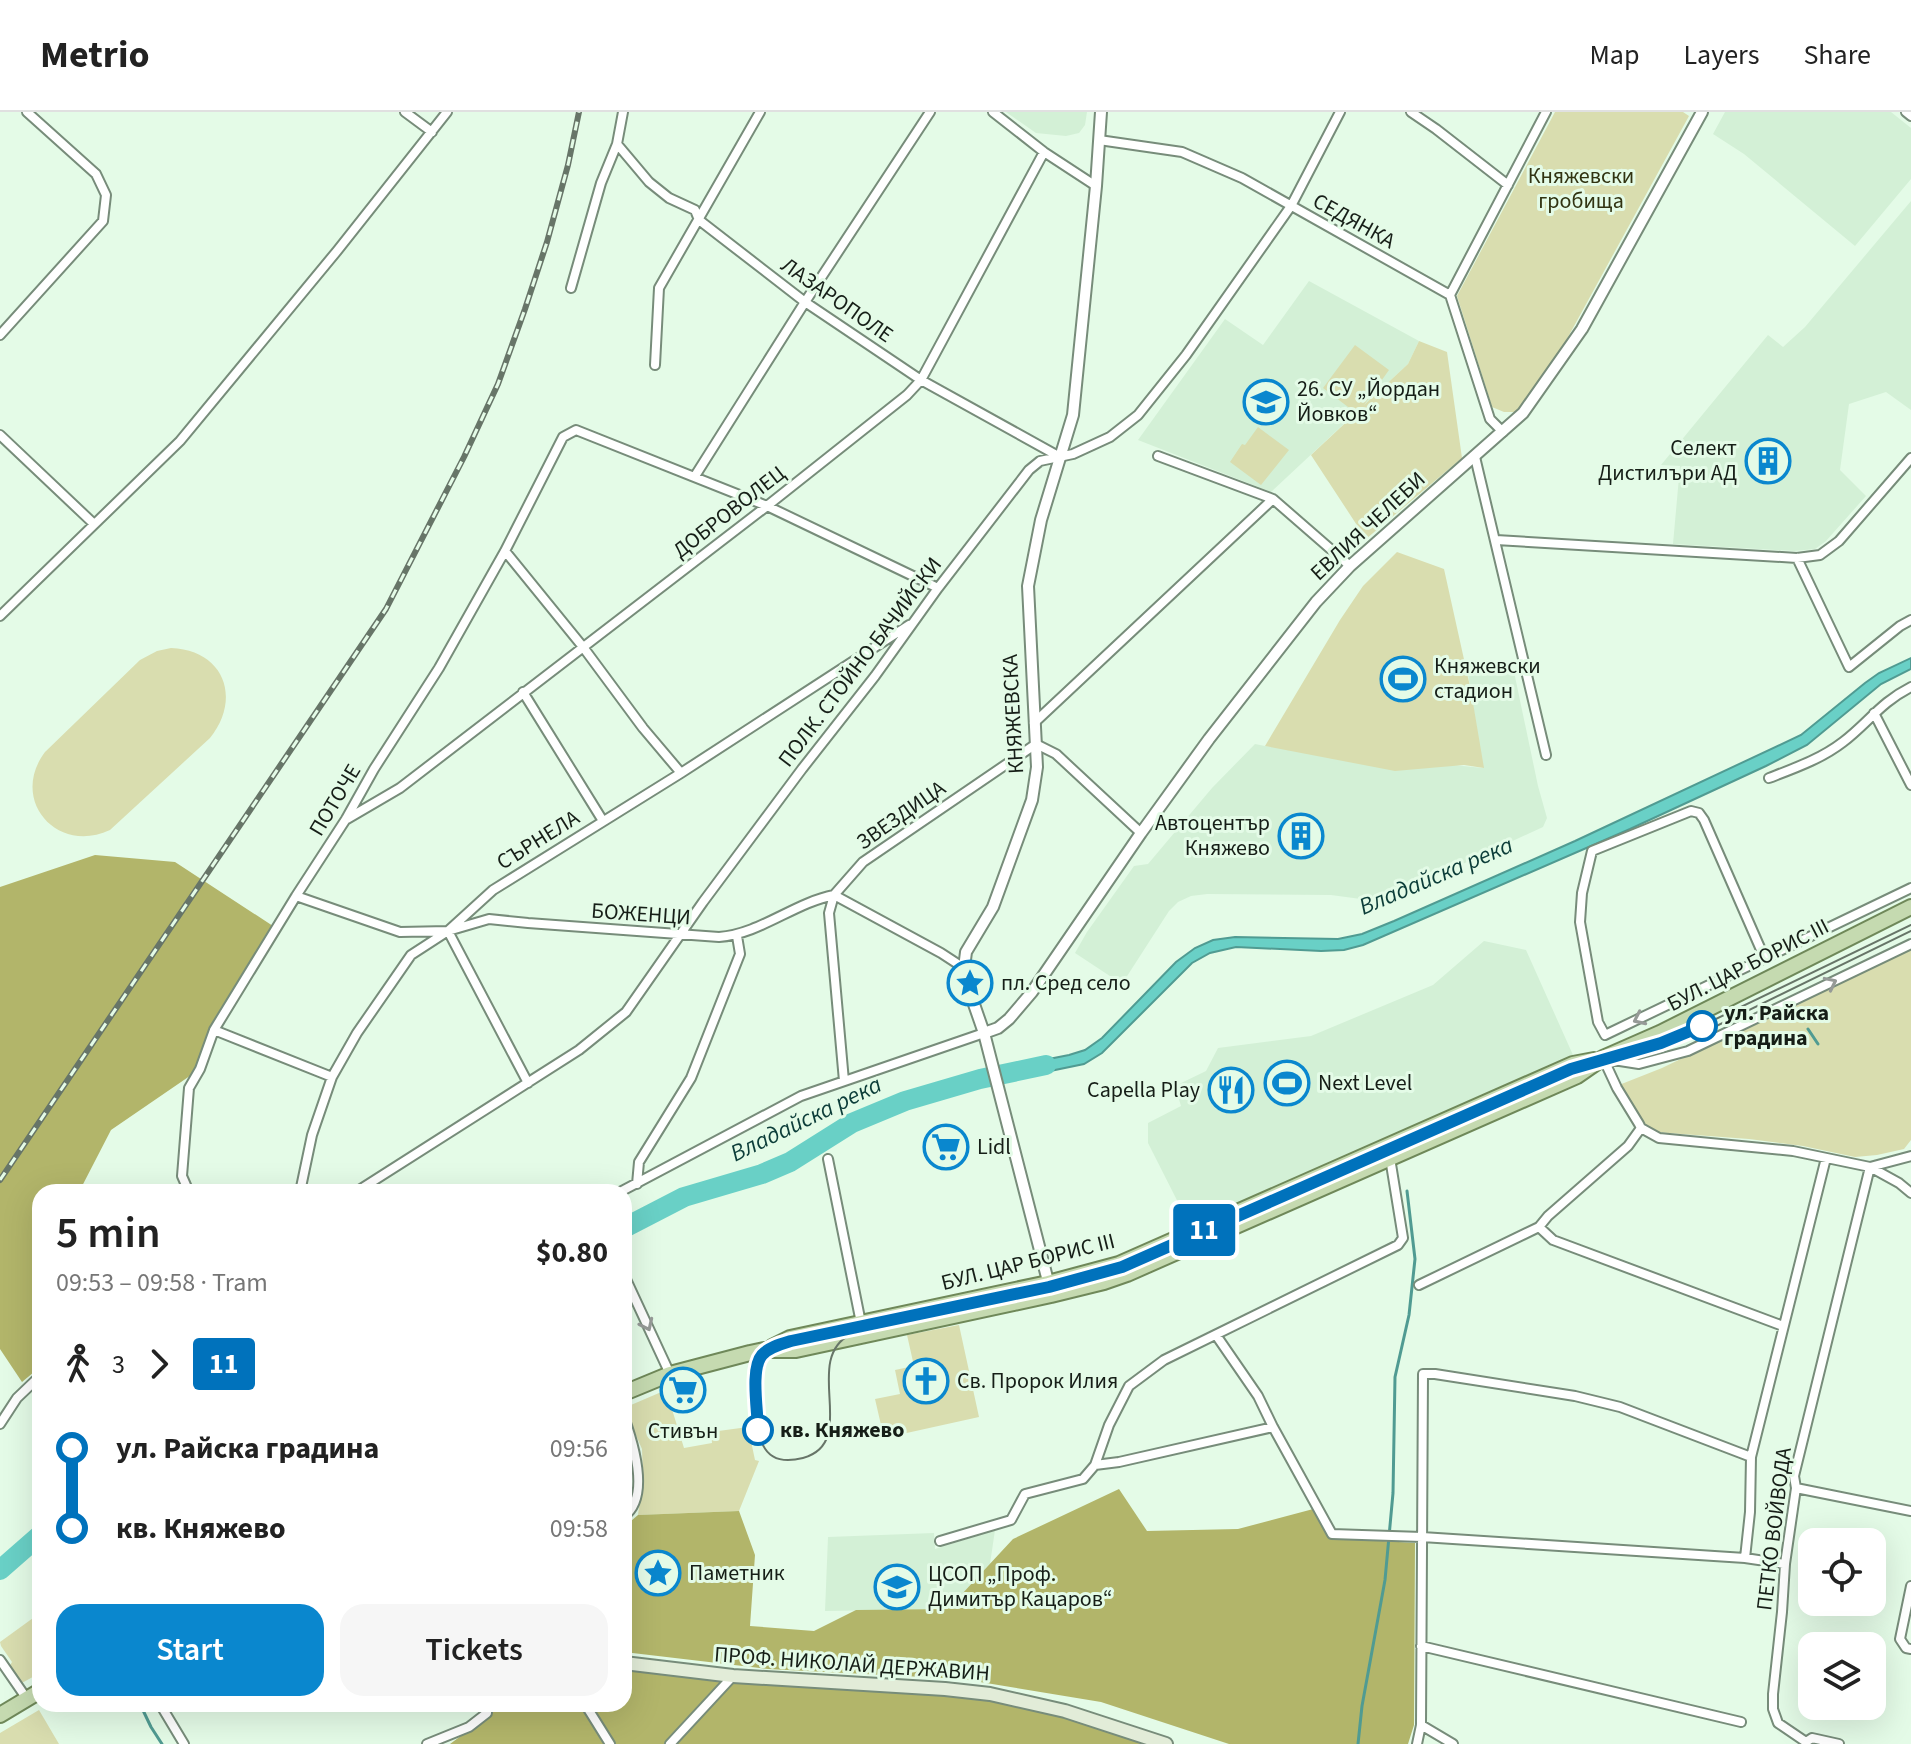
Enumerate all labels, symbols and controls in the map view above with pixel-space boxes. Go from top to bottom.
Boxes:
text: Metrio [40,28,150,82]
text: Map [1589,35,1639,75]
text: Layers [1683,35,1759,75]
text: Share [1803,35,1871,75]
park label: Княжевски гробища [1528,160,1634,217]
street label: СЕДЯНКА [1307,185,1401,257]
street label: ЛАЗАРОПОЛЕ [774,249,900,351]
place label: 26. СУ „Йордан Йовков“ [1297,373,1440,430]
school or university icon: 26. СУ „Йордан Йовков“ [1242,378,1290,426]
place label: Селект Дистилъри АД [1598,432,1737,489]
building icon: Селект Дистилъри АД [1744,437,1792,485]
street label: ДОБРОВОЛЕЦ [666,458,792,566]
street label: ЕВЛИЯ ЧЕЛЕБИ [1303,464,1433,588]
street label: ПОЛК. СТОЙНО БАЧИЙСКИ [770,550,950,774]
place label: Княжевски стадион [1434,650,1541,707]
street label: КНЯЖЕВСКА [994,653,1032,775]
sports icon: Княжевски стадион [1379,655,1427,703]
street label: ПОТОЧЕ [301,758,369,842]
street label: ЗВЕЗДИЦА [850,772,952,858]
street label: СЪРНЕЛА [490,802,586,878]
place label: Автоцентър Княжево [1155,807,1270,864]
building icon: Автоцентър Княжево [1277,812,1325,860]
water label: Владайска река [1353,828,1519,924]
street label: БОЖЕНЦИ [590,895,692,933]
street label: БУЛ. ЦАР БОРИС III [1661,910,1835,1020]
place icon: пл. Сред село [946,959,994,1007]
place label: пл. Сред село [1001,967,1131,999]
one-way arrow [1823,976,1837,992]
place label: ул. Райска градина [1724,997,1829,1054]
one-way arrow [1633,1009,1647,1025]
marker: ул. Райска градина [1687,1011,1717,1041]
sports icon: Next Level [1263,1059,1311,1107]
restaurant icon: Capella Play [1207,1066,1255,1114]
water label: Владайска река [724,1067,888,1171]
place label: Next Level [1318,1067,1412,1099]
place label: Capella Play [1087,1074,1201,1106]
supermarket icon: Lidl [922,1123,970,1171]
place label: Lidl [977,1131,1011,1163]
text: 5 min [56,1202,161,1265]
line badge: 11 [1168,1204,1240,1256]
text: 11 [1189,1210,1219,1250]
street label: БУЛ. ЦАР БОРИС III [938,1225,1118,1299]
text: $0.80 [536,1231,608,1274]
text: 09:53 – 09:58 · Tram [56,1264,268,1301]
one-way arrow [637,1316,653,1331]
icon: walk [56,1342,100,1386]
icon: forward [137,1342,181,1386]
text: 11 [209,1344,239,1384]
text: 3 [112,1346,125,1383]
church icon: Св. Пророк Илия [902,1357,950,1405]
place label: Св. Пророк Илия [957,1365,1118,1397]
supermarket icon: Стивън [659,1366,707,1414]
place label: кв. Княжево [780,1414,904,1446]
place label: Стивън [648,1415,718,1447]
marker: кв. Княжево [743,1415,773,1445]
text: ул. Райска градина [116,1427,379,1470]
text: 09:56 [550,1430,608,1467]
street label: ПЕТКО ВОЙВОДА [1748,1446,1800,1612]
text: кв. Княжево [116,1507,286,1550]
text: 09:58 [550,1510,608,1547]
map controls [1798,1528,1886,1720]
button: locate [1798,1528,1886,1616]
place icon: Паметник [634,1549,682,1597]
place label: Паметник [689,1557,785,1589]
place label: ЦСОП „Проф. Димитър Кацаров“ [928,1558,1112,1615]
school or university icon: ЦСОП „Проф. Димитър Кацаров“ [873,1563,921,1611]
button: Start [56,1604,324,1696]
button: Tickets [340,1604,608,1696]
button: layers [1798,1632,1886,1720]
street label: ПРОФ. НИКОЛАЙ ДЕРЖАВИН [713,1638,991,1690]

